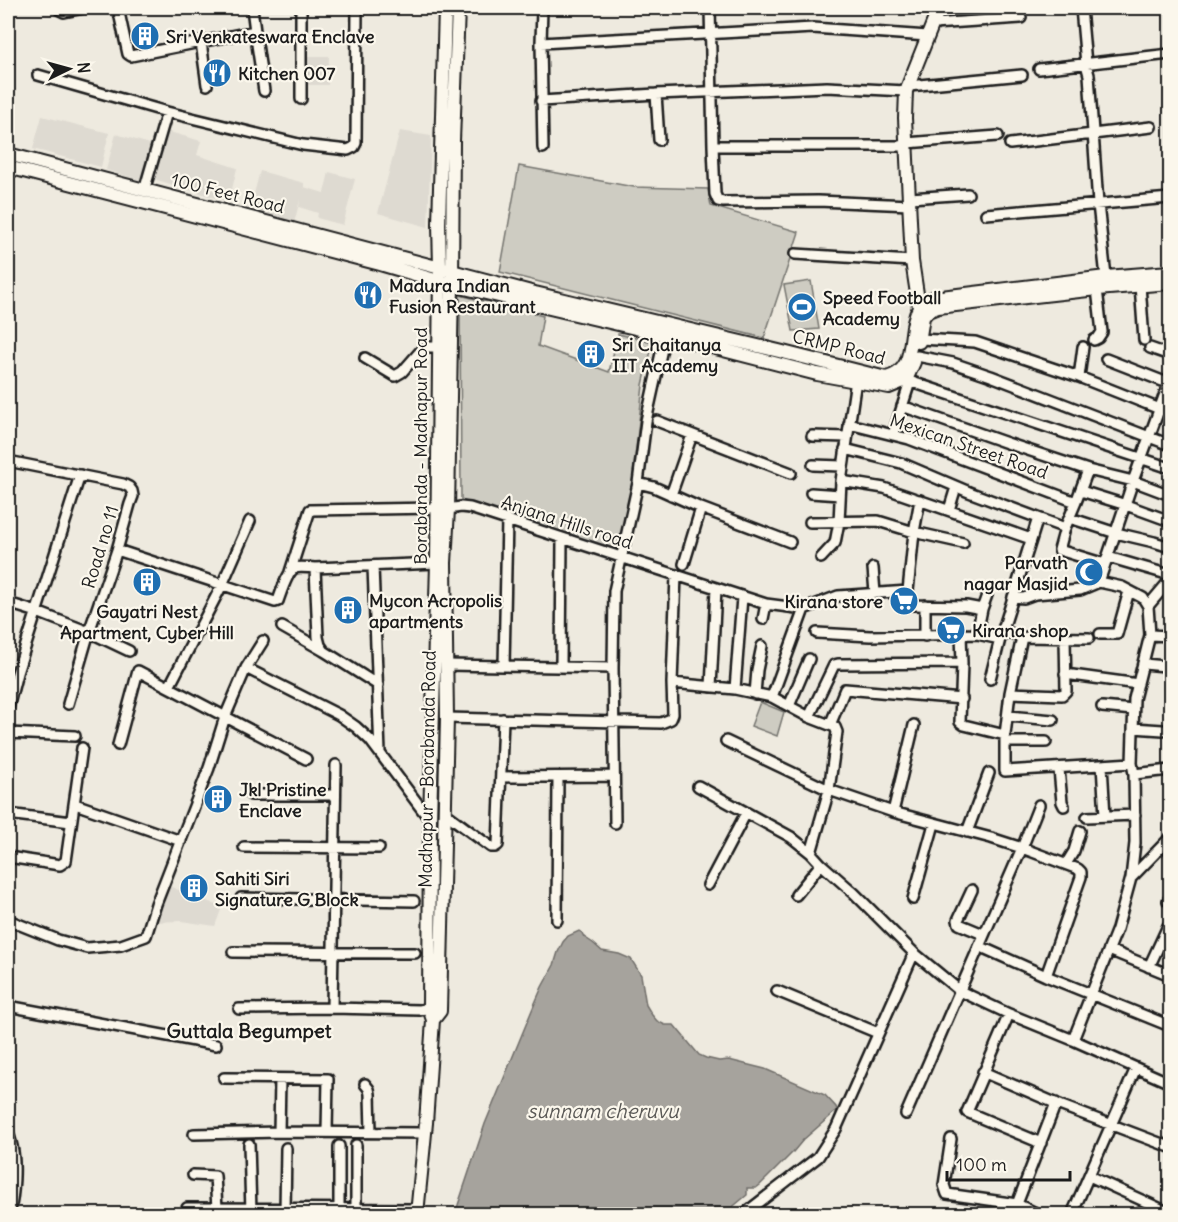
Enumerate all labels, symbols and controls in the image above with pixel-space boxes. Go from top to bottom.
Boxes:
building icon: Sri Venkateswara Enclave [129,20,161,52]
place label: Sri Venkateswara Enclave [166,25,375,48]
north arrow [39,39,99,99]
restaurant icon: Kitchen 007 [201,57,233,89]
text: N [73,61,94,74]
place label: Kitchen 007 [238,62,336,85]
street label: 100 Feet Road [169,168,288,218]
place label: Madura Indian Fusion Restaurant [389,274,536,318]
restaurant icon: Madura Indian Fusion Restaurant [352,279,384,311]
place label: Speed Football Academy [823,286,941,330]
sports icon: Speed Football Academy [786,291,818,323]
street label: CRMP Road [790,324,888,370]
street label: Borabanda - Madhapur Road [409,327,432,565]
place label: Sri Chaitanya IIT Academy [612,333,721,377]
building icon: Sri Chaitanya IIT Academy [575,338,607,370]
street label: Mexican Street Road [887,408,1051,484]
street label: Anjana Hills road [498,490,636,554]
street label: Road no 11 [76,503,124,591]
place label: Parvath nagar Masjid [964,551,1069,595]
mosque icon: Parvath nagar Masjid [1073,556,1105,588]
building icon: Gayatri Nest Apartment, Cyber Hill [131,566,163,598]
supermarket icon: Kirana store [888,585,920,617]
place label: Mycon Acropolis apartments [369,589,502,633]
place label: Kirana store [785,590,883,613]
building icon: Mycon Acropolis apartments [332,594,364,626]
place label: Gayatri Nest Apartment, Cyber Hill [60,600,234,644]
supermarket icon: Kirana shop [935,614,967,646]
place label: Kirana shop [972,619,1069,642]
street label: Madhapur - Borabanda Road [413,650,441,888]
place label: Jkl Pristine Enclave [239,778,327,822]
building icon: Jkl Pristine Enclave [202,783,234,815]
place label: Sahiti Siri Signature G Block [215,867,359,911]
building icon: Sahiti Siri Signature G Block [178,872,210,904]
district label: Guttala Begumpet [167,1018,332,1043]
water label: sunnam cheruvu [527,1098,680,1123]
scale bar [947,1144,1070,1182]
text: 100 m [956,1153,1007,1176]

